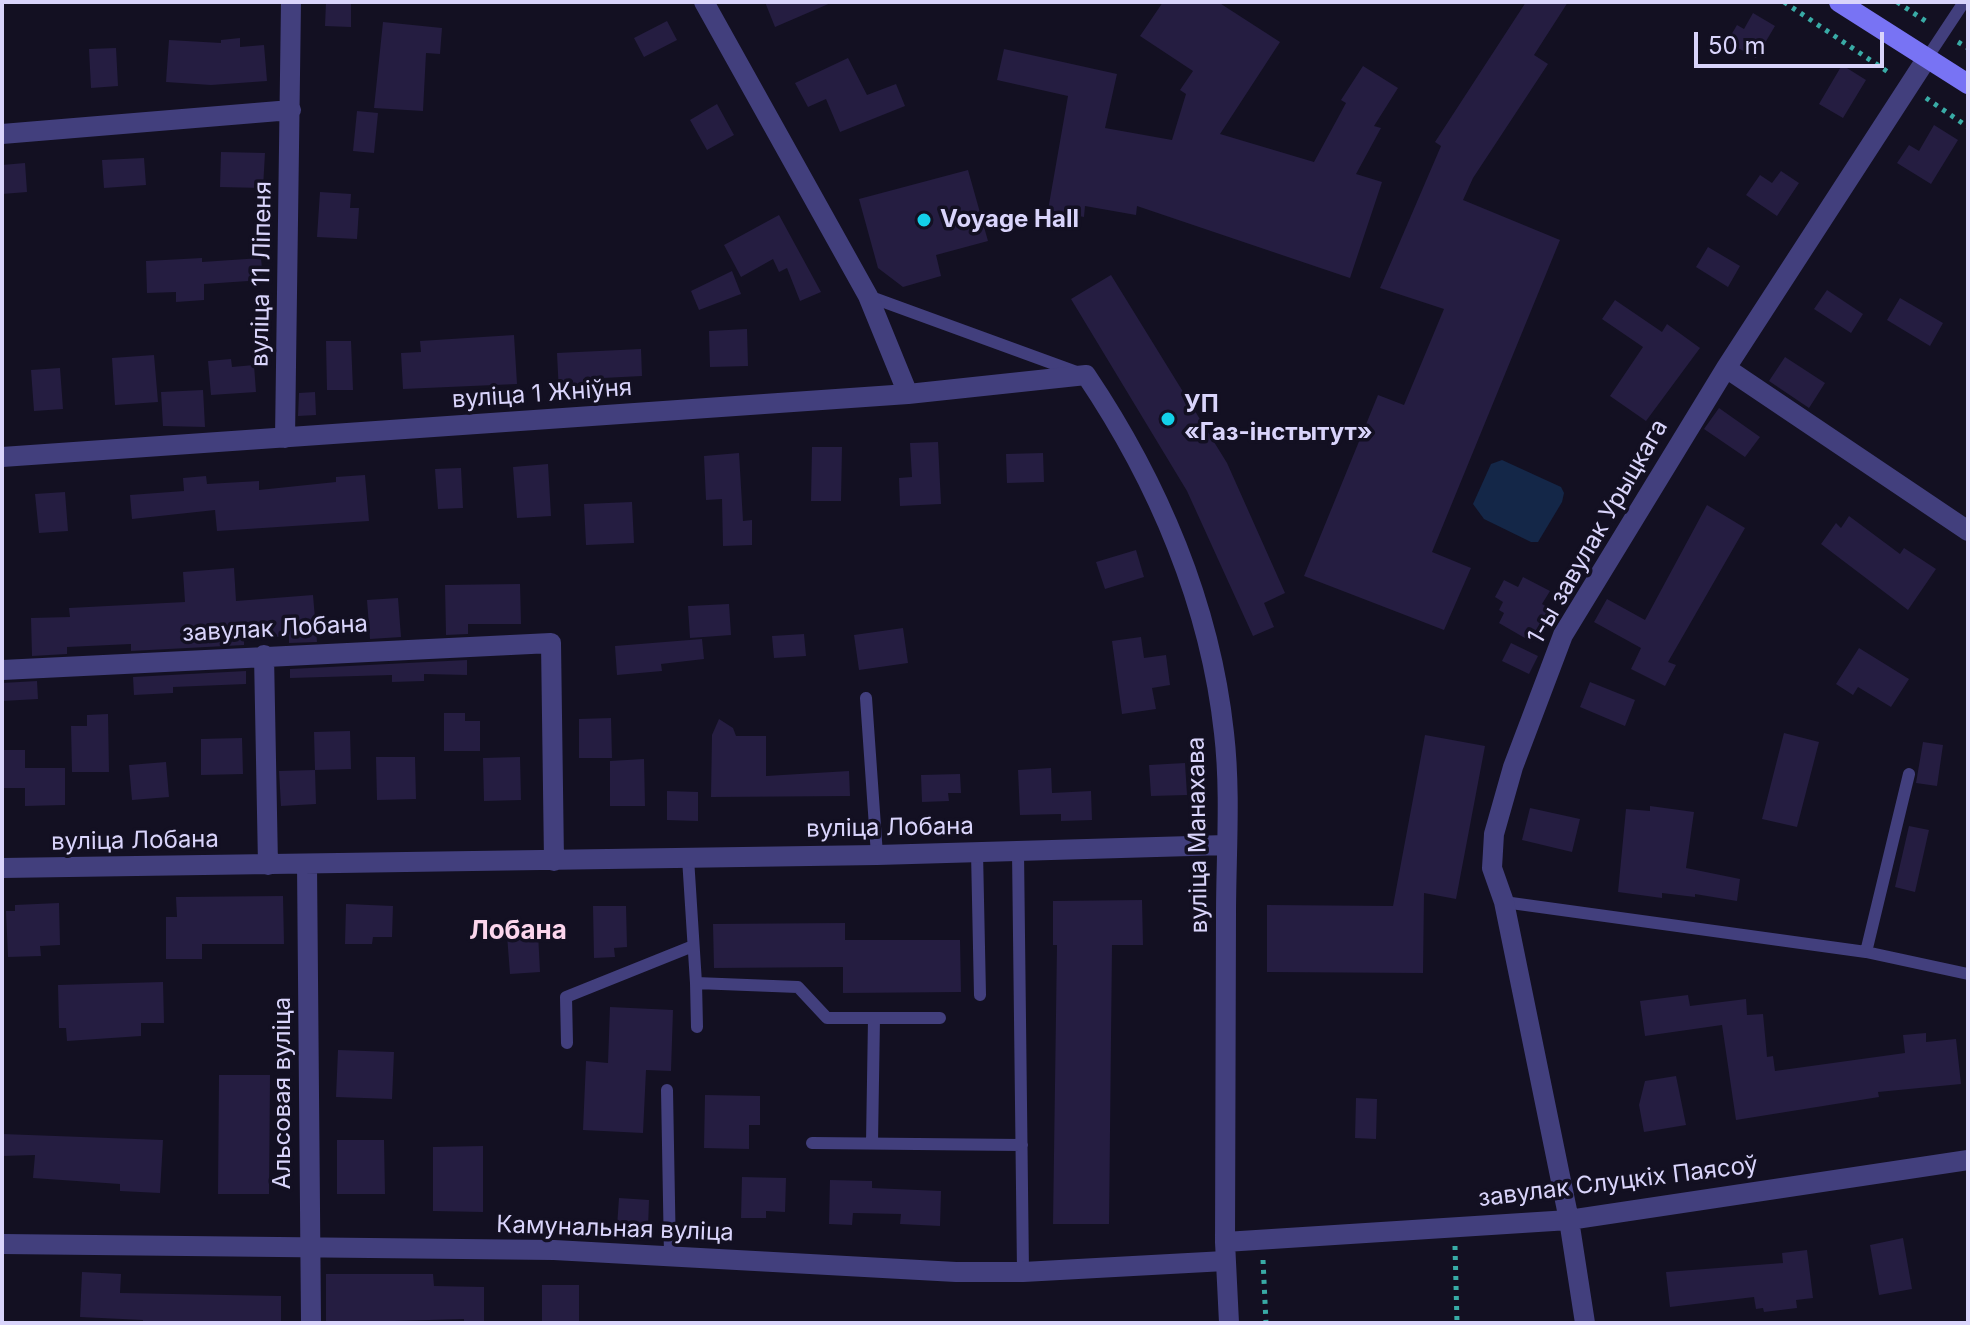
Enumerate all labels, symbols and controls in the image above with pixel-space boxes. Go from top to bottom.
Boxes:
scale bar [1698,16,1888,66]
text: 50 m [1708,31,1766,60]
street label: вуліца 11 Ліпеня [246,181,278,367]
place label: Voyage Hall [940,206,1079,234]
marker: Voyage Hall [915,211,933,229]
street label: вуліца 1 Жніўня [451,373,633,415]
place label: УП «Газ-інстытут» [1184,391,1373,447]
marker: УП «Газ-інстытут» [1159,410,1177,428]
street label: 1-ы завулак Урыцкага [1522,414,1674,650]
street label: завулак Лобана [181,610,369,648]
street label: вуліца Манахава [1182,736,1214,934]
street label: вуліца Лобана [806,812,974,844]
street label: вуліца Лобана [51,825,219,857]
district label: Лобана [469,915,567,947]
street label: Альсовая вуліца [269,997,297,1189]
street label: завулак Слуцкіх Паясоў [1477,1151,1759,1213]
street label: Камунальная вуліца [496,1210,734,1248]

